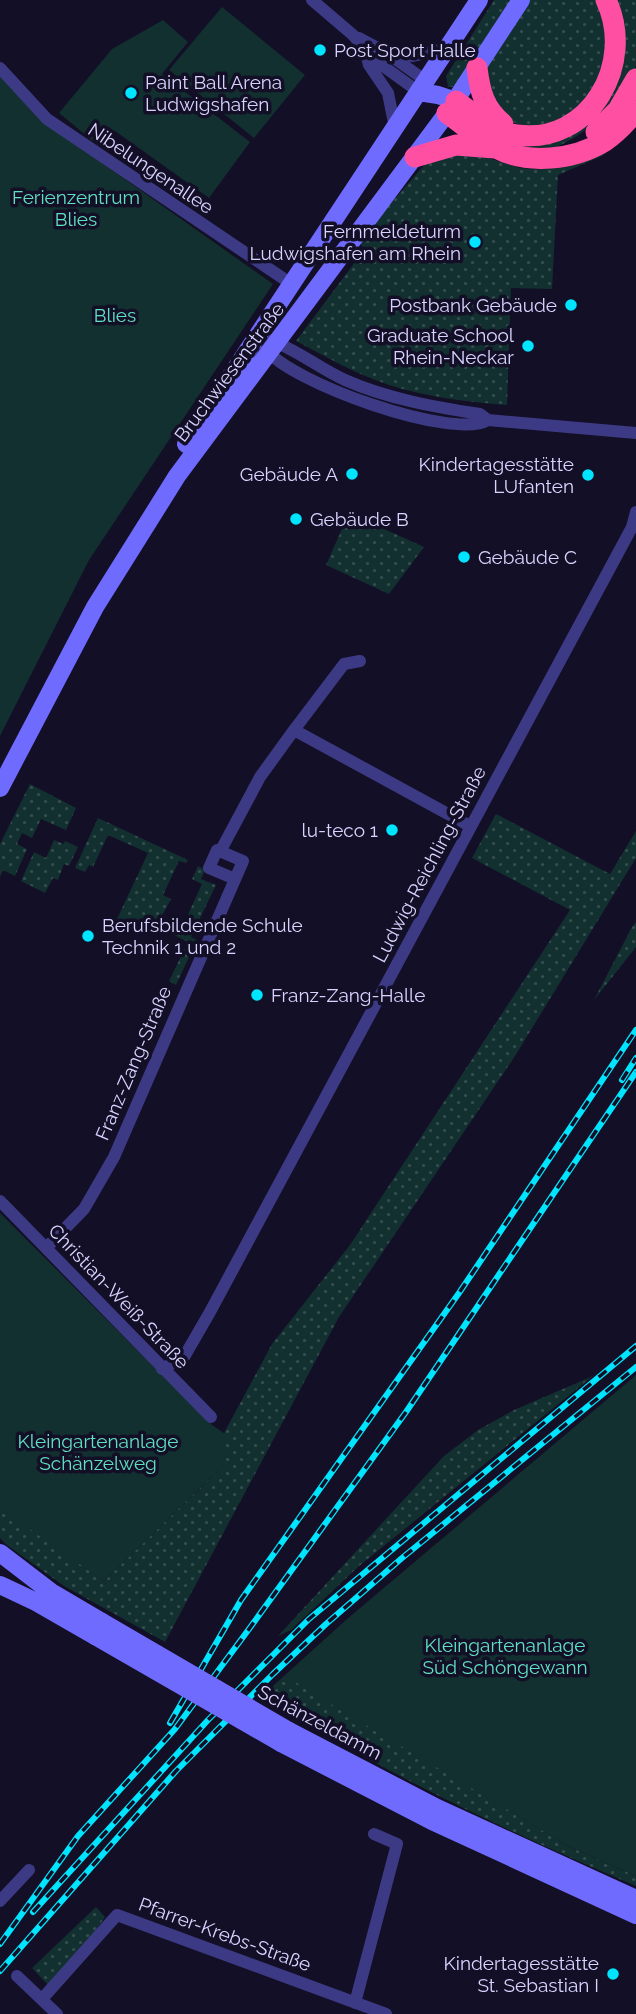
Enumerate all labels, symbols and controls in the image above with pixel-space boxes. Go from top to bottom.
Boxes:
place label: Post Sport Halle [334,39,476,61]
marker: Post Sport Halle [312,42,328,58]
place label: Paint Ball Arena Ludwigshafen [145,71,282,115]
marker: Paint Ball Arena Ludwigshafen [123,85,139,101]
street label: Nibelungenallee [84,118,218,218]
park label: Ferienzentrum Blies [12,186,140,230]
place label: Fernmeldeturm Ludwigshafen am Rhein [249,220,461,264]
marker: Fernmeldeturm Ludwigshafen am Rhein [467,234,483,250]
place label: Postbank Gebäude [389,294,557,316]
marker: Postbank Gebäude [563,297,579,313]
street label: Bruchwiesenstraße [170,298,288,446]
park label: Blies [94,304,136,326]
place label: Graduate School Rhein-Neckar [367,324,515,368]
marker: Graduate School Rhein-Neckar [520,338,536,354]
place label: Kindertagesstätte LUfanten [419,453,574,497]
place label: Gebäude A [240,463,338,485]
marker: Gebäude A [344,466,360,482]
marker: Kindertagesstätte LUfanten [580,467,596,483]
place label: Gebäude B [310,508,409,530]
marker: Gebäude B [288,511,304,527]
place label: Gebäude C [478,546,577,568]
marker: Gebäude C [456,549,472,565]
street label: Ludwig-Reichling-Straße [368,762,490,966]
place label: lu-teco 1 [302,819,378,841]
marker: lu-teco 1 [384,822,400,838]
place label: Berufsbildende Schule Technik 1 und 2 [102,914,303,958]
marker: Berufsbildende Schule Technik 1 und 2 [80,928,96,944]
street label: Franz-Zang-Straße [91,983,175,1143]
place label: Franz-Zang-Halle [271,984,425,1006]
marker: Franz-Zang-Halle [249,987,265,1003]
street label: Christian-Weiß-Straße [44,1219,194,1373]
park label: Kleingartenanlage Schänzelweg [18,1430,178,1474]
park label: Kleingartenanlage Süd Schöngewann [422,1634,588,1678]
street label: Schänzeldamm [254,1680,386,1764]
street label: Pfarrer-Krebs-Straße [136,1893,314,1975]
place label: Kindertagesstätte St. Sebastian I [444,1952,599,1996]
marker: Kindertagesstätte St. Sebastian I [605,1966,621,1982]

